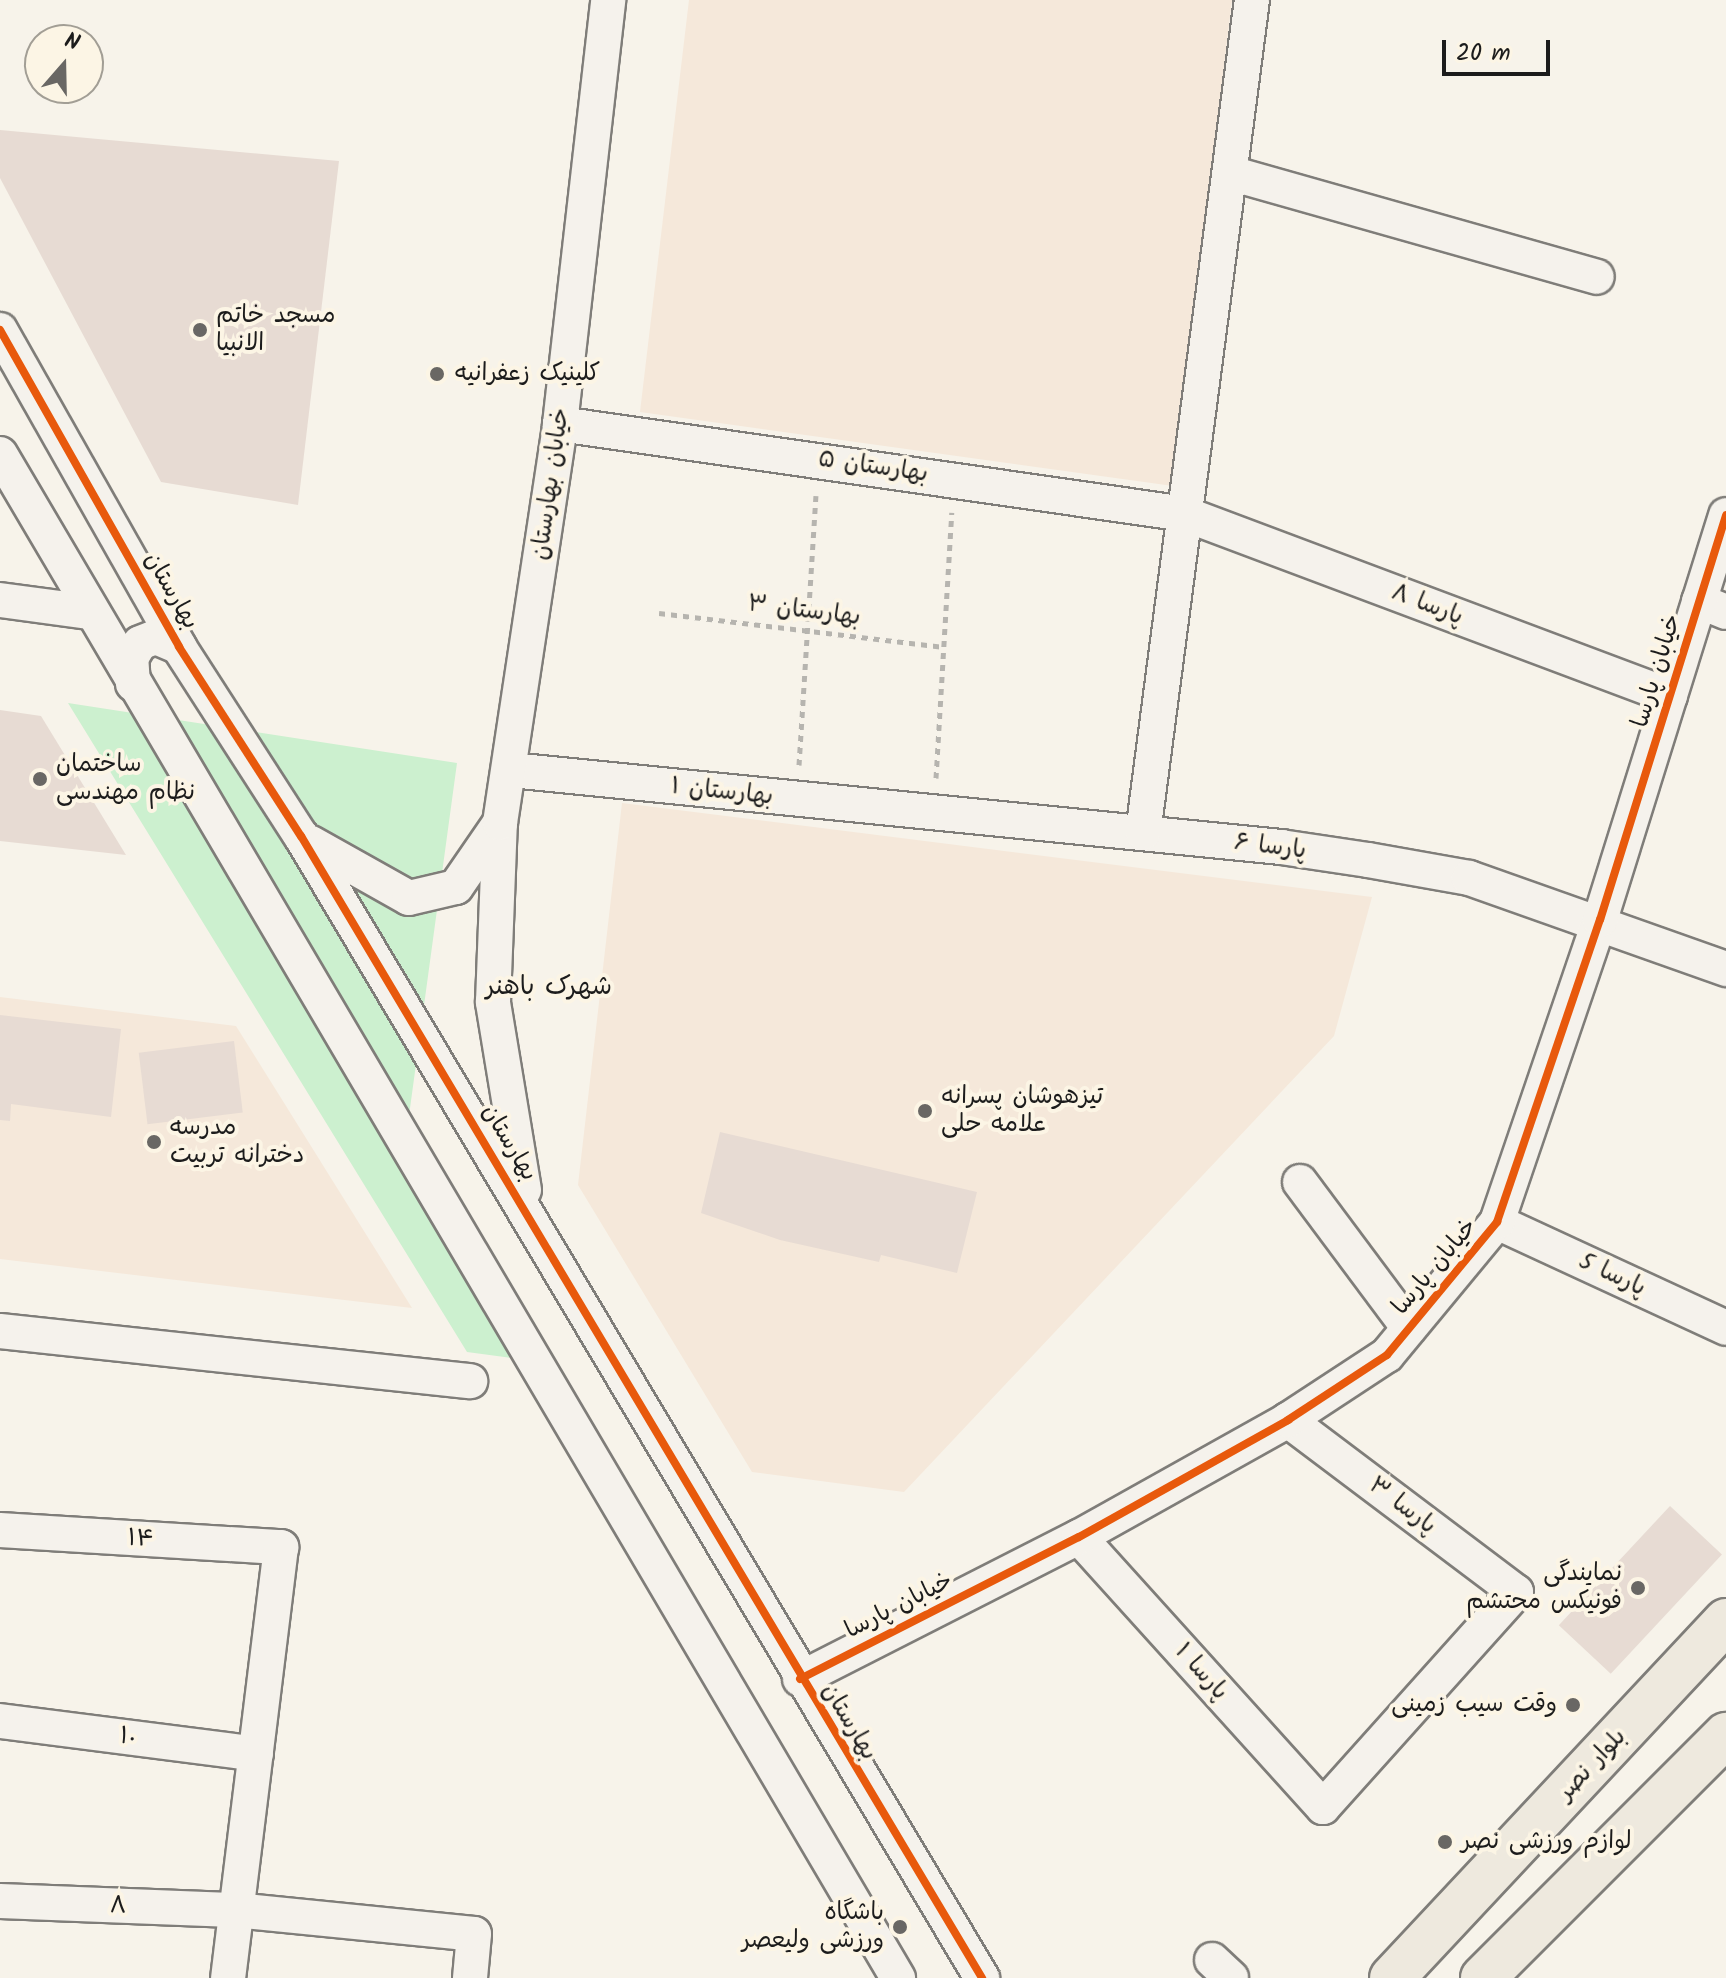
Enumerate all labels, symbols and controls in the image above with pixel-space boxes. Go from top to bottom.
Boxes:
north arrow [24,24,104,104]
text: N [59,24,84,62]
scale bar [1446,24,1554,74]
text: 20 m [1456,34,1511,73]
place label: مسجد خاتم الانبیا [216,302,335,358]
marker: مسجد خاتم الانبیا [191,321,209,339]
place label: کلینیک زعفرانیه [455,360,600,388]
marker: کلینیک زعفرانیه [426,363,448,385]
street label: خیابان بهارستان [526,406,576,562]
street label: بهارستان ۵ [816,445,930,489]
street label: بهارستان [137,547,205,635]
street label: ۸ پارسا [1387,578,1467,632]
street label: بهارستان ۳ [746,590,862,632]
street label: خیابان پارسا [1626,611,1688,731]
place label: ساختمان نظام مهندسی [56,751,195,807]
marker: ساختمان نظام مهندسی [31,770,49,788]
street label: بهارستان ۱ [670,772,774,812]
street label: پارسا ۶ [1232,828,1308,866]
district label: شهرک باهنر [486,972,612,1004]
place label: تیزهوشان پسرانه علامه حلی [941,1083,1103,1139]
street label: بهارستان [475,1100,543,1186]
marker: تیزهوشان پسرانه علامه حلی [916,1102,934,1120]
place label: مدرسه دخترانه تربیت [170,1114,304,1170]
marker: مدرسه دخترانه تربیت [145,1133,163,1151]
street label: خیابان پارسا [1386,1213,1484,1321]
street label: پارسا 5 [1574,1247,1650,1303]
street label: پارسا ۳ [1362,1471,1442,1541]
street label: ۱۴ [127,1524,155,1554]
place label: نمایندگی فونیکس محتشم [1466,1560,1622,1616]
street label: خیابان پارسا [840,1567,958,1645]
marker: نمایندگی فونیکس محتشم [1629,1579,1647,1597]
street label: پارسا ۱ [1168,1638,1234,1706]
street label: بهارستان [815,1679,883,1765]
place label: وقت سیب زمینی [1391,1691,1557,1719]
marker: وقت سیب زمینی [1564,1696,1582,1714]
street label: ۱۰ [118,1722,138,1752]
street label: بلوار نصر [1551,1723,1633,1807]
place label: لوازم ورزشی نصر [1461,1828,1632,1856]
marker: لوازم ورزشی نصر [1436,1833,1454,1851]
street label: ۸ [109,1891,127,1921]
place label: باشگاه ورزشی ولیعصر [742,1899,884,1955]
marker: باشگاه ورزشی ولیعصر [891,1918,909,1936]

